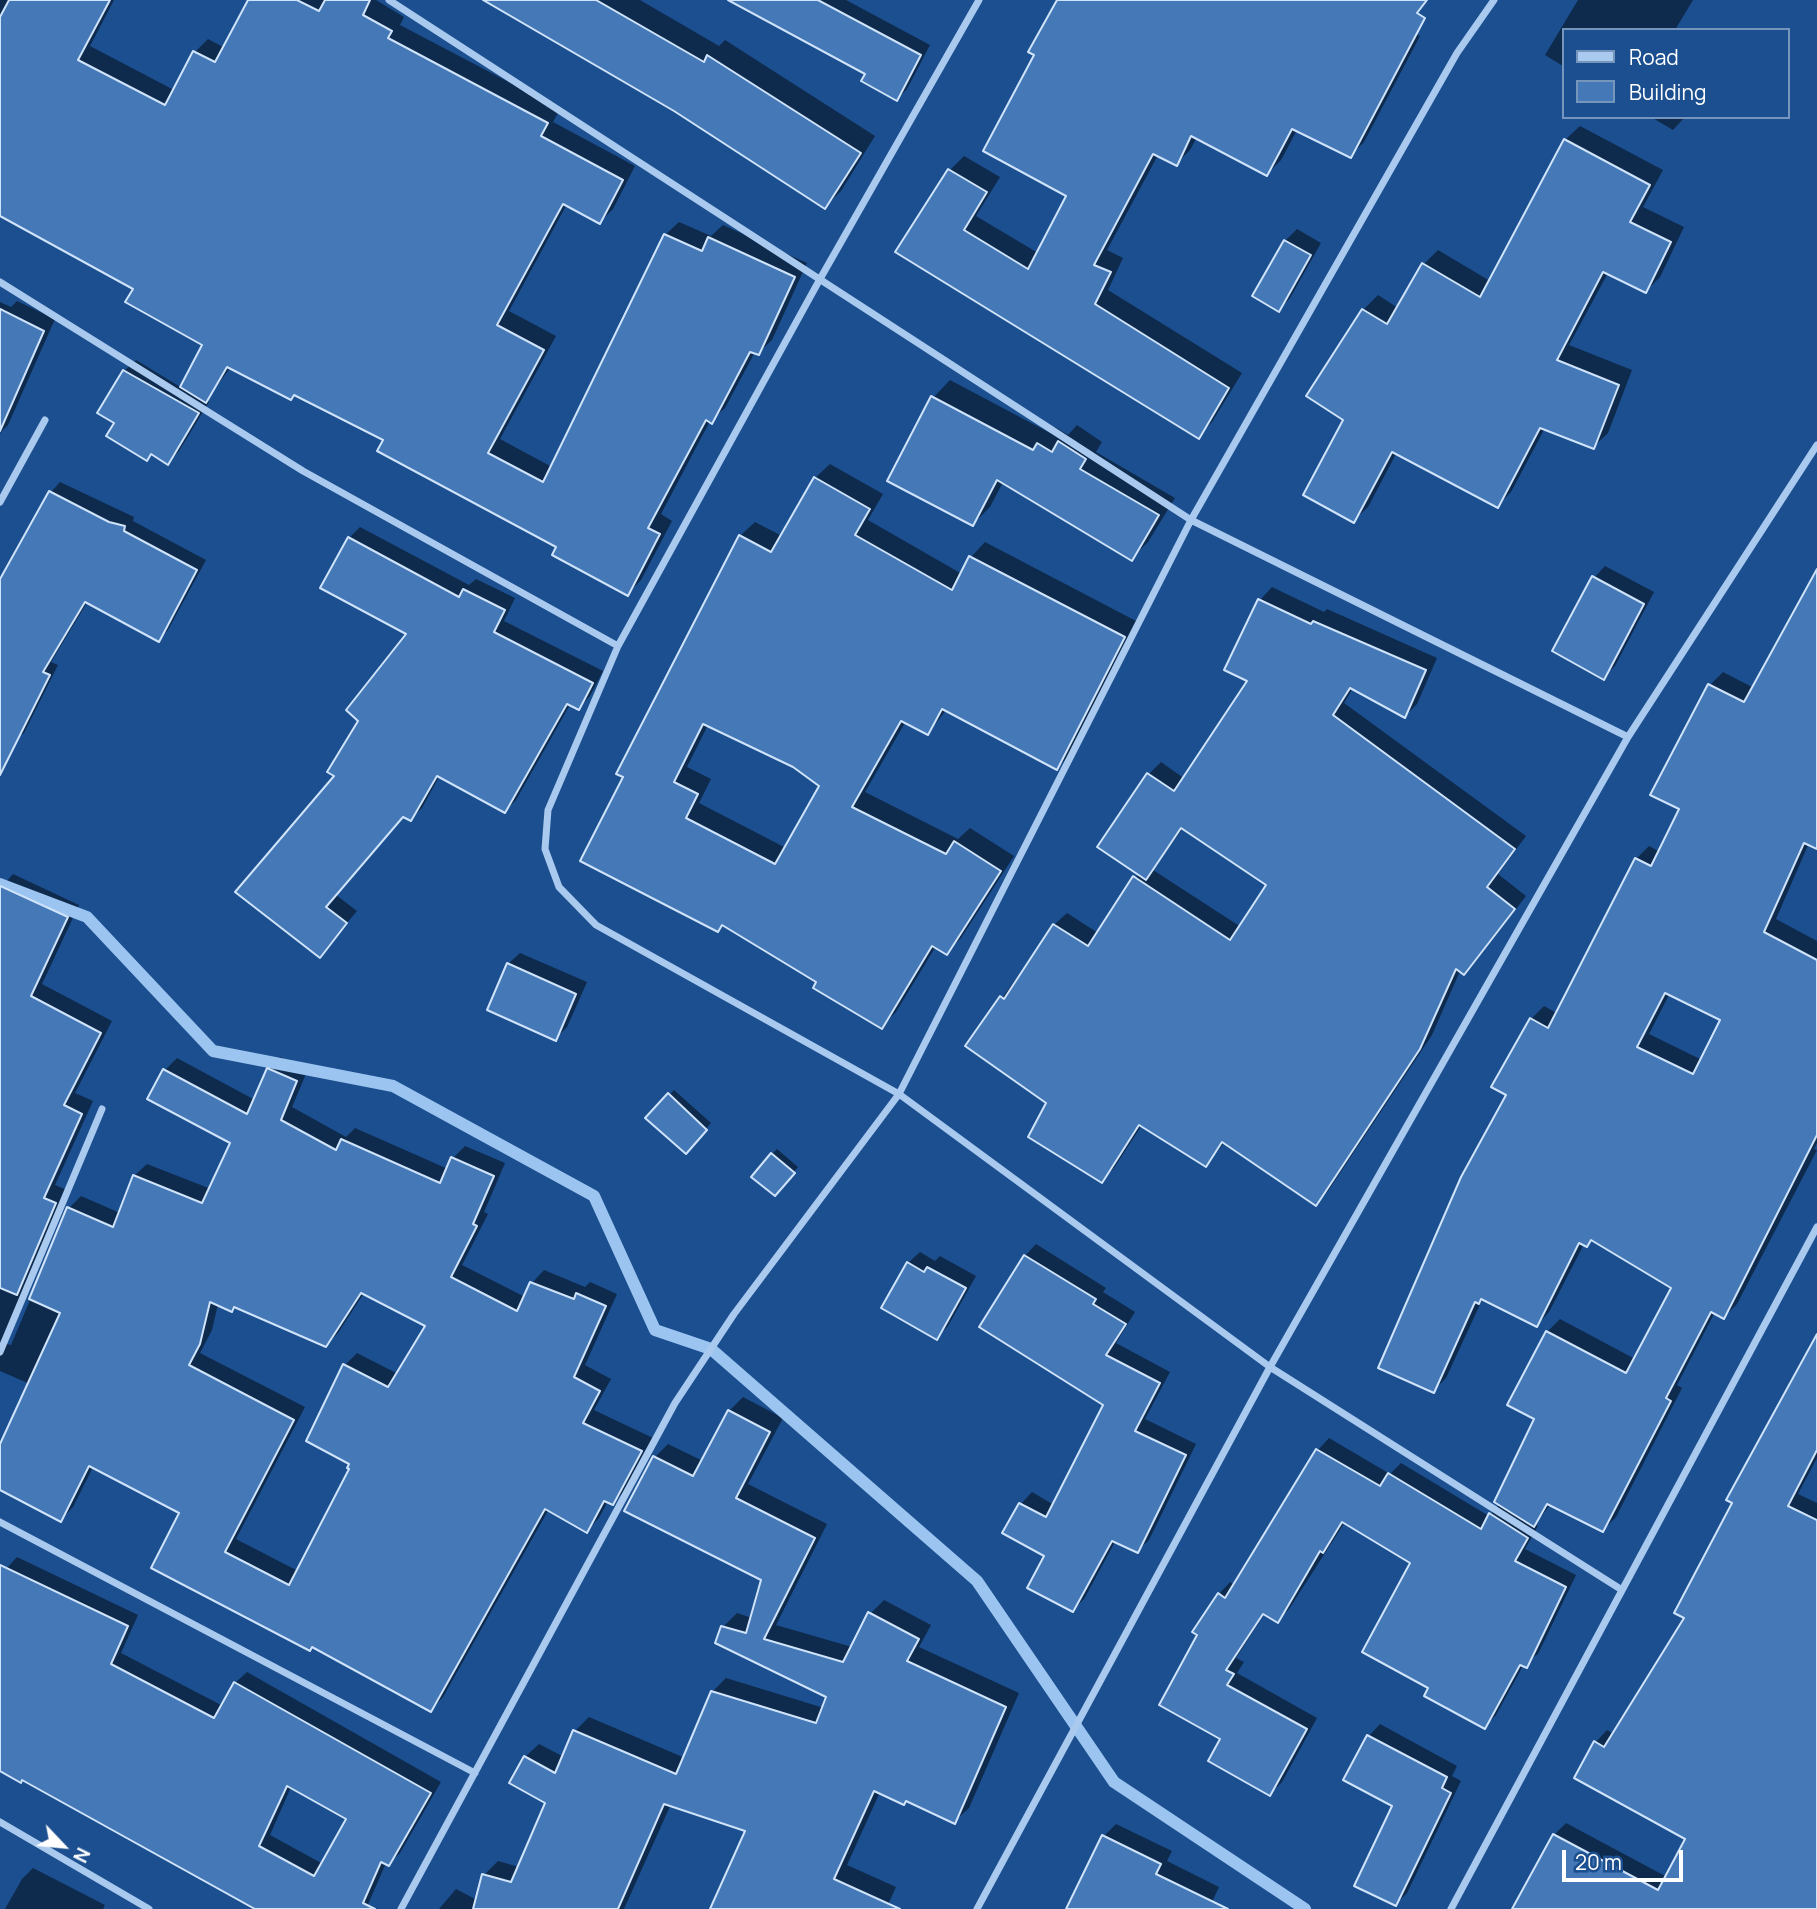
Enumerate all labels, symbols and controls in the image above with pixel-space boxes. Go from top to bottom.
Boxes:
legend [1562,28,1789,119]
text: Road [1629,43,1679,71]
text: Building [1629,78,1706,106]
north arrow [28,1811,98,1881]
scale bar [1565,1836,1686,1880]
text: N [67,1843,97,1867]
text: 20 m [1575,1848,1622,1876]

